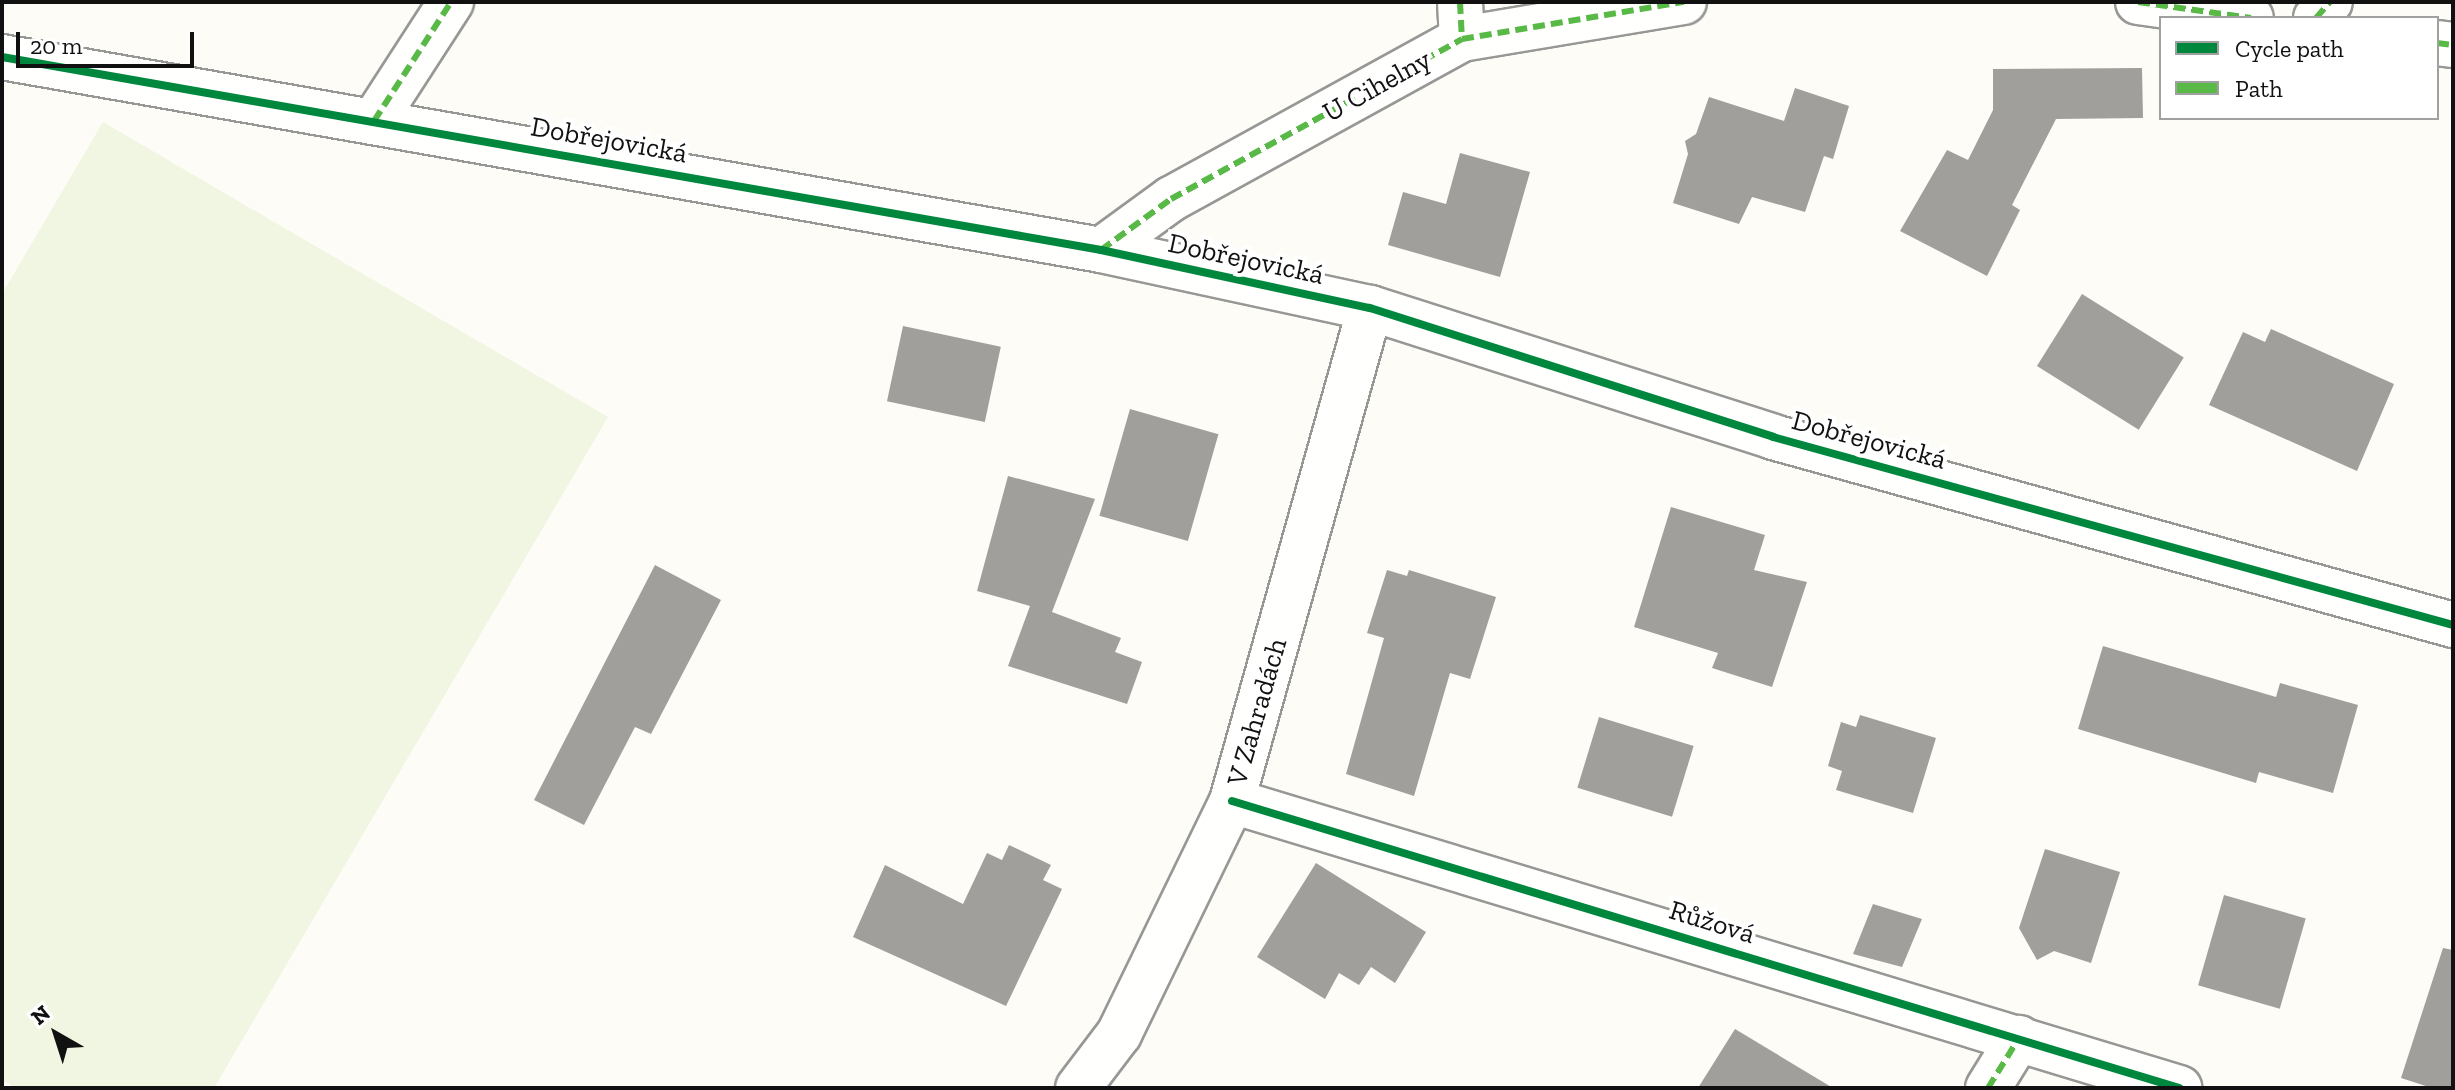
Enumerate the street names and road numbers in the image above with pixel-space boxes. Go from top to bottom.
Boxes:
street label: U Cihelny [1317,43,1437,129]
street label: Dobřejovická [528,110,690,170]
street label: Dobřejovická [1165,226,1327,292]
street label: Dobřejovická [1788,403,1950,477]
street label: V Zahradách [1220,634,1294,790]
street label: Růžová [1665,893,1759,951]

